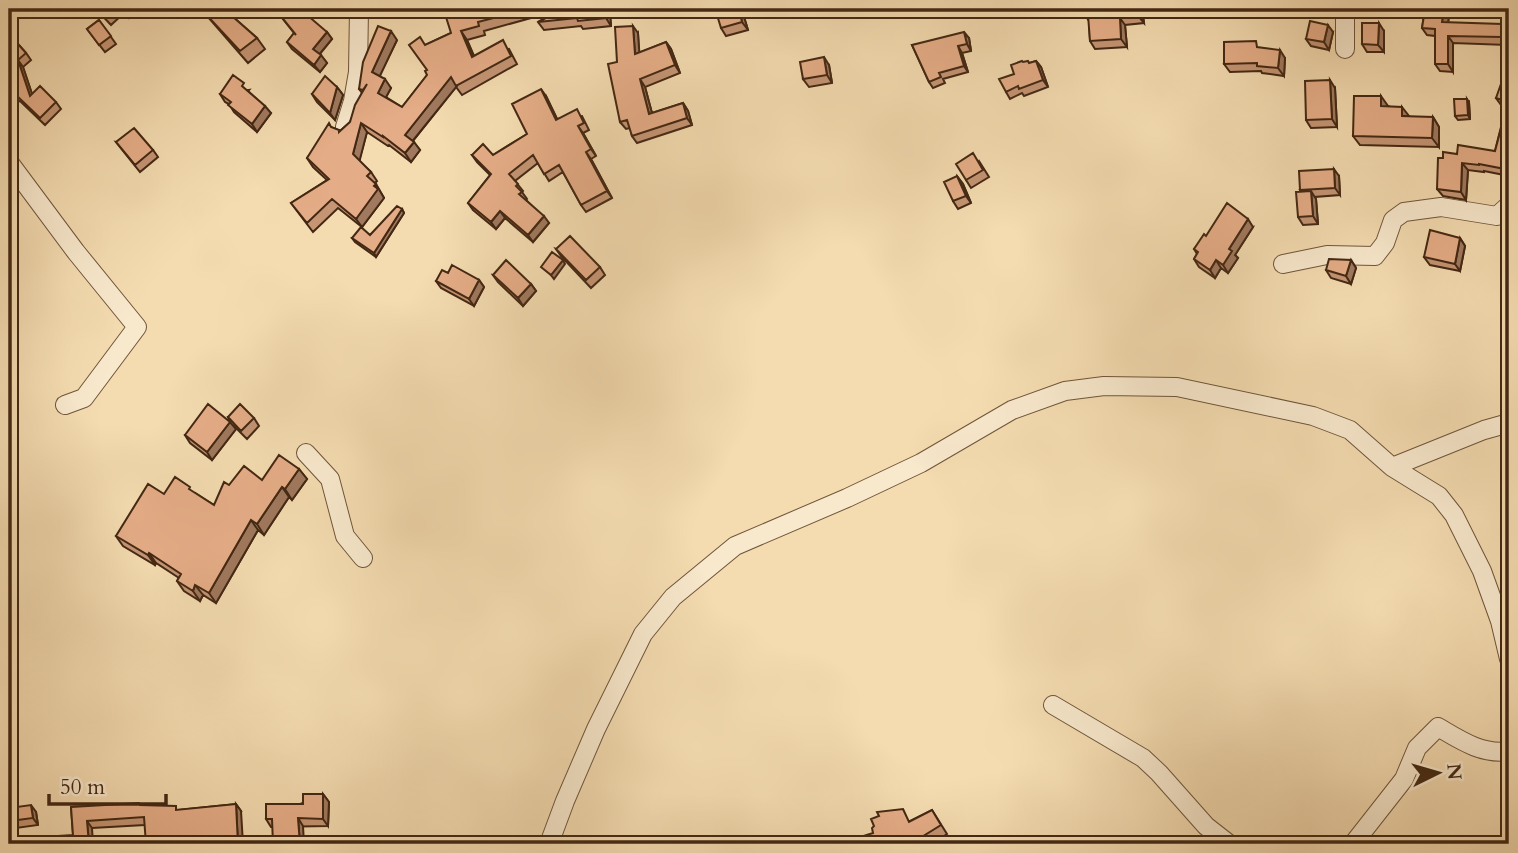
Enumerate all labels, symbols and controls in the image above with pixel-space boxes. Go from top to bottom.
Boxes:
north arrow [1402,738,1472,808]
scale bar [49,762,166,806]
text: N [1440,762,1468,781]
text: 50 m [60,773,105,802]

